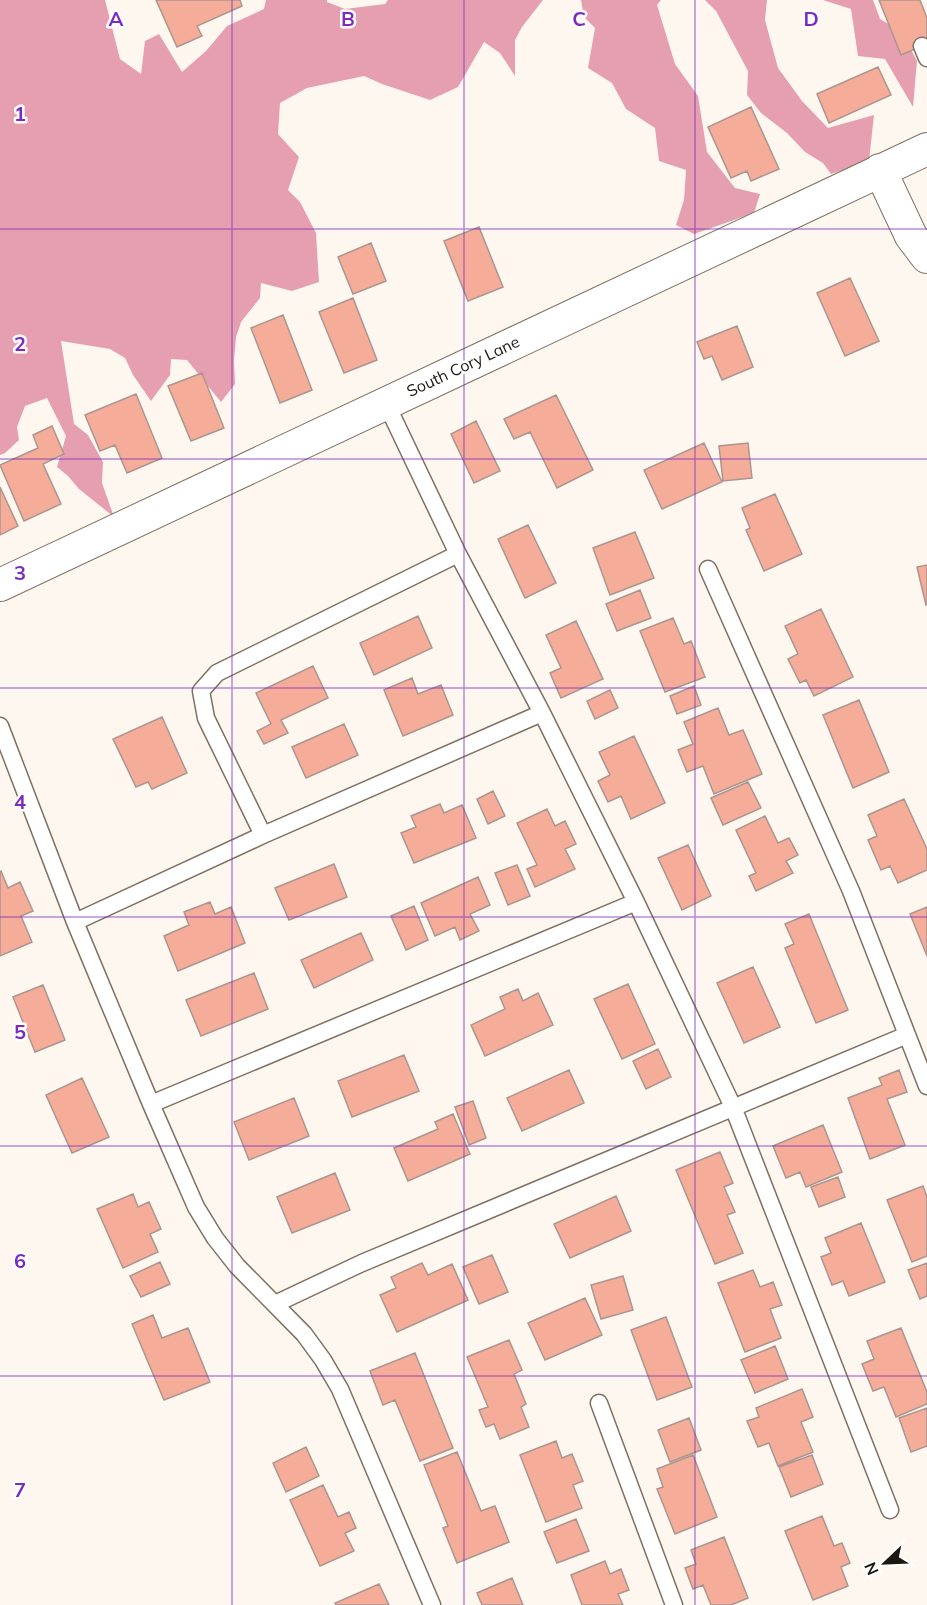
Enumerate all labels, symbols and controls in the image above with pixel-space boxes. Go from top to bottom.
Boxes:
text: A [109,6,124,31]
text: B [341,6,355,31]
text: C [572,6,586,31]
text: D [803,6,819,31]
text: 1 [14,101,26,126]
text: 2 [14,331,26,356]
street label: South Cory Lane [403,331,523,401]
text: 3 [14,560,26,585]
text: 4 [14,789,26,814]
text: 5 [14,1019,26,1044]
text: 6 [14,1248,26,1273]
text: 7 [14,1477,26,1502]
north arrow [855,1533,915,1593]
text: N [860,1559,883,1578]

